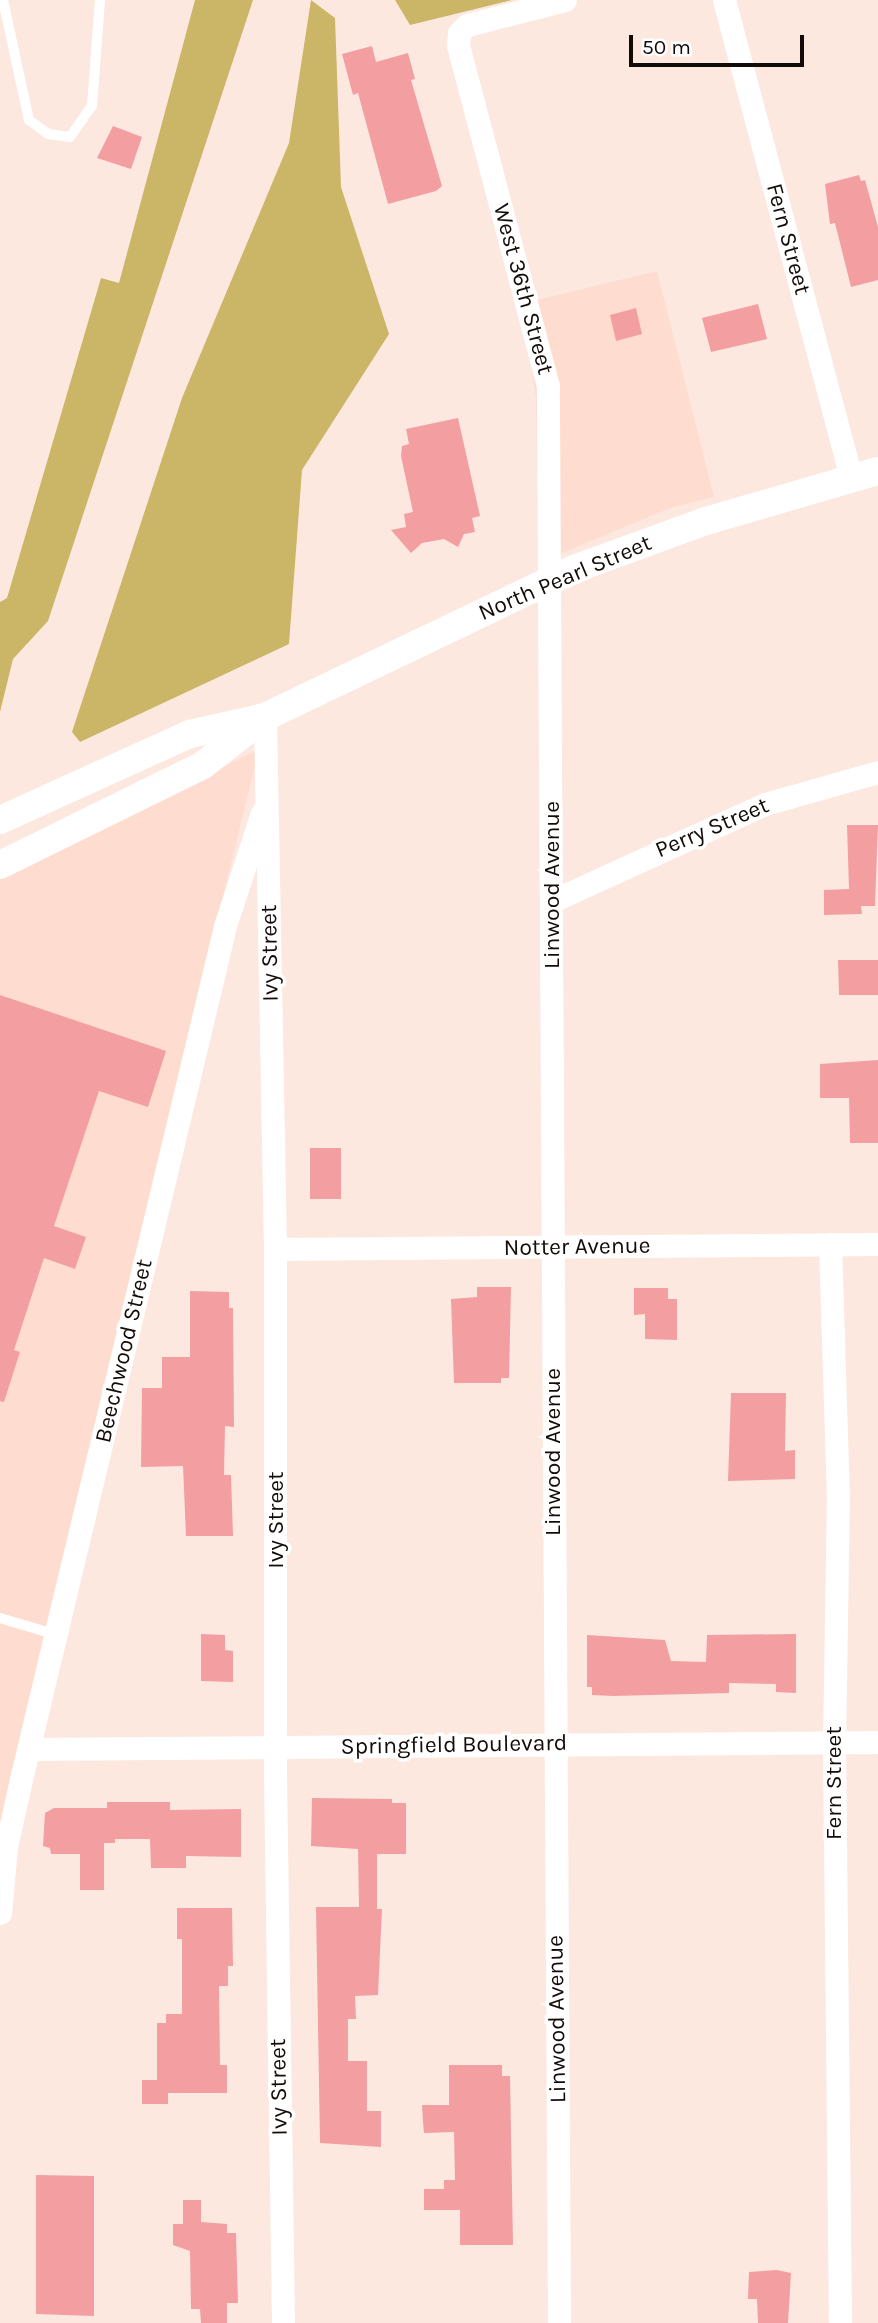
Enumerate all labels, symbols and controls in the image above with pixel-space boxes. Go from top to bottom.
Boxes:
scale bar [633,21,808,65]
text: 50 m [642,35,691,59]
street label: Fern Street [760,180,816,298]
street label: West 36th Street [487,201,559,377]
street label: North Pearl Street [474,529,656,627]
street label: Perry Street [651,792,773,864]
street label: Linwood Avenue [538,801,566,969]
street label: Ivy Street [255,904,285,1002]
street label: Notter Avenue [503,1232,651,1262]
street label: Beechwood Street [89,1256,159,1446]
street label: Linwood Avenue [539,1368,567,1536]
street label: Ivy Street [262,1471,290,1569]
street label: Fern Street [820,1726,848,1840]
street label: Springfield Boulevard [340,1729,568,1761]
street label: Linwood Avenue [542,1935,572,2103]
street label: Ivy Street [264,2038,294,2136]

